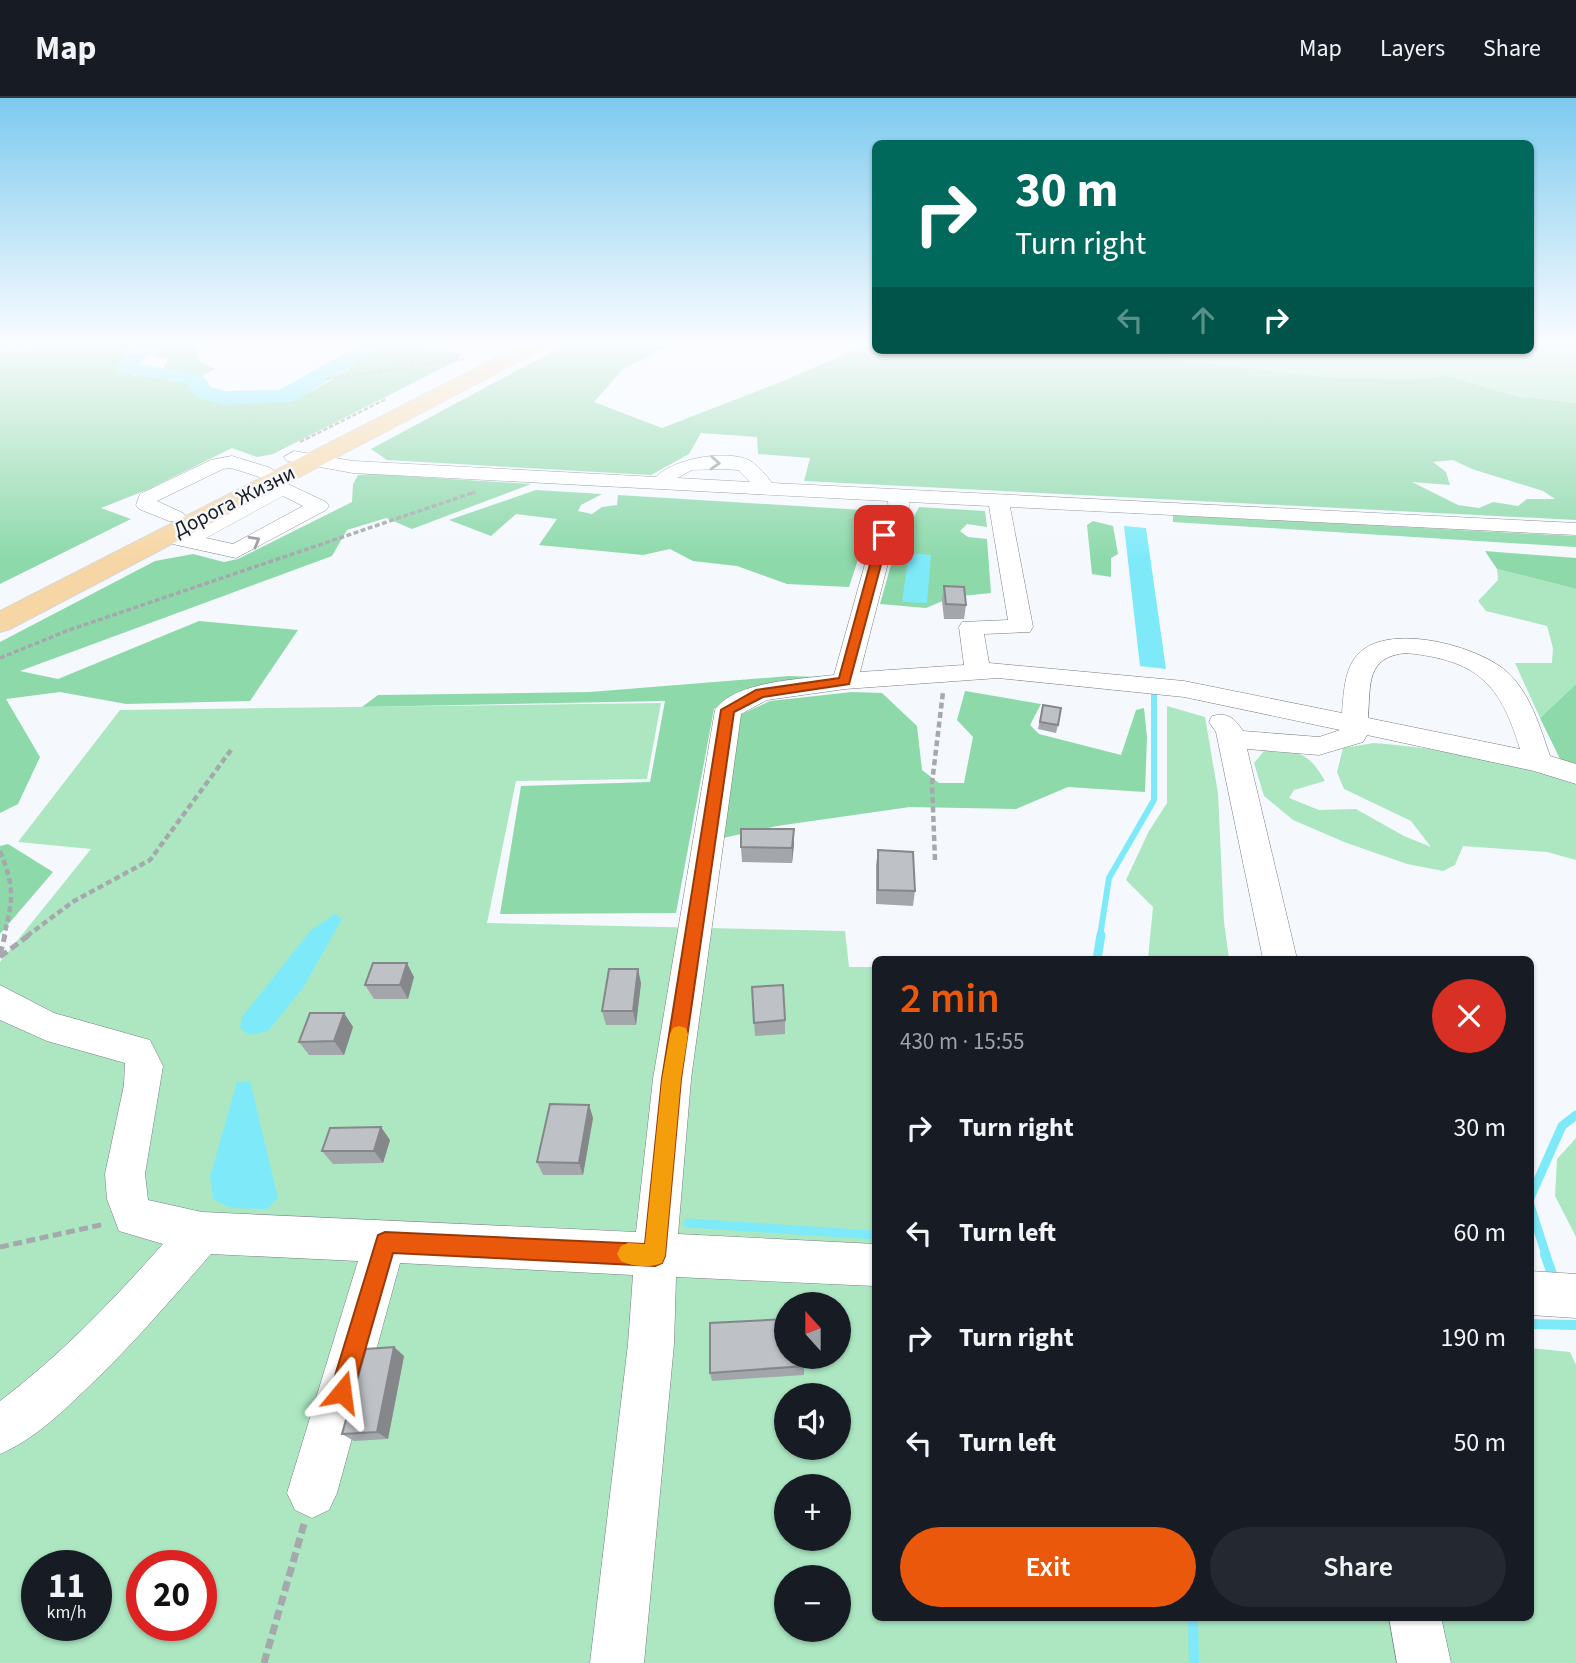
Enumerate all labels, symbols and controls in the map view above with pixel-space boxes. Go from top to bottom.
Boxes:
text: Map [35,25,96,72]
text: Map [1299,31,1342,66]
text: Layers [1380,31,1445,66]
text: Share [1483,31,1541,66]
text: 30 m [1015,156,1119,226]
icon: right [900,168,991,259]
text: Turn right [1015,221,1146,267]
icon: left [1111,301,1149,339]
icon: ahead [1184,301,1222,339]
icon: right [1257,301,1295,339]
one-way arrow [710,455,721,470]
street label: Дорога Жизни [168,457,300,545]
pin [854,505,914,565]
icon: arrive [865,516,903,554]
one-way arrow [248,536,260,549]
text: 2 min [900,969,1000,1029]
button: close [1432,979,1506,1053]
text: 430 m · 15:55 [900,1025,1024,1058]
icon: right [900,1109,938,1147]
text: Turn right [959,1109,1074,1146]
text: 30 m [1453,1109,1506,1146]
icon: left [900,1214,938,1252]
text: Turn left [959,1214,1056,1251]
text: 60 m [1453,1214,1506,1251]
north arrow [774,1292,850,1368]
map controls [774,1292,851,1642]
icon: right [900,1319,938,1357]
text: Turn right [959,1319,1074,1356]
text: 190 m [1440,1319,1506,1356]
position arrow [305,1355,379,1429]
button: sound [774,1383,851,1460]
icon: left [900,1424,938,1462]
text: Turn left [959,1424,1056,1461]
text: 50 m [1453,1424,1506,1461]
button: + [774,1474,851,1551]
button: Exit [900,1527,1196,1607]
button: Share [1210,1527,1506,1607]
speed limit sign: 20 [126,1550,217,1641]
text: 11 [48,1561,85,1611]
button: − [774,1565,851,1642]
text: km/h [47,1600,86,1625]

